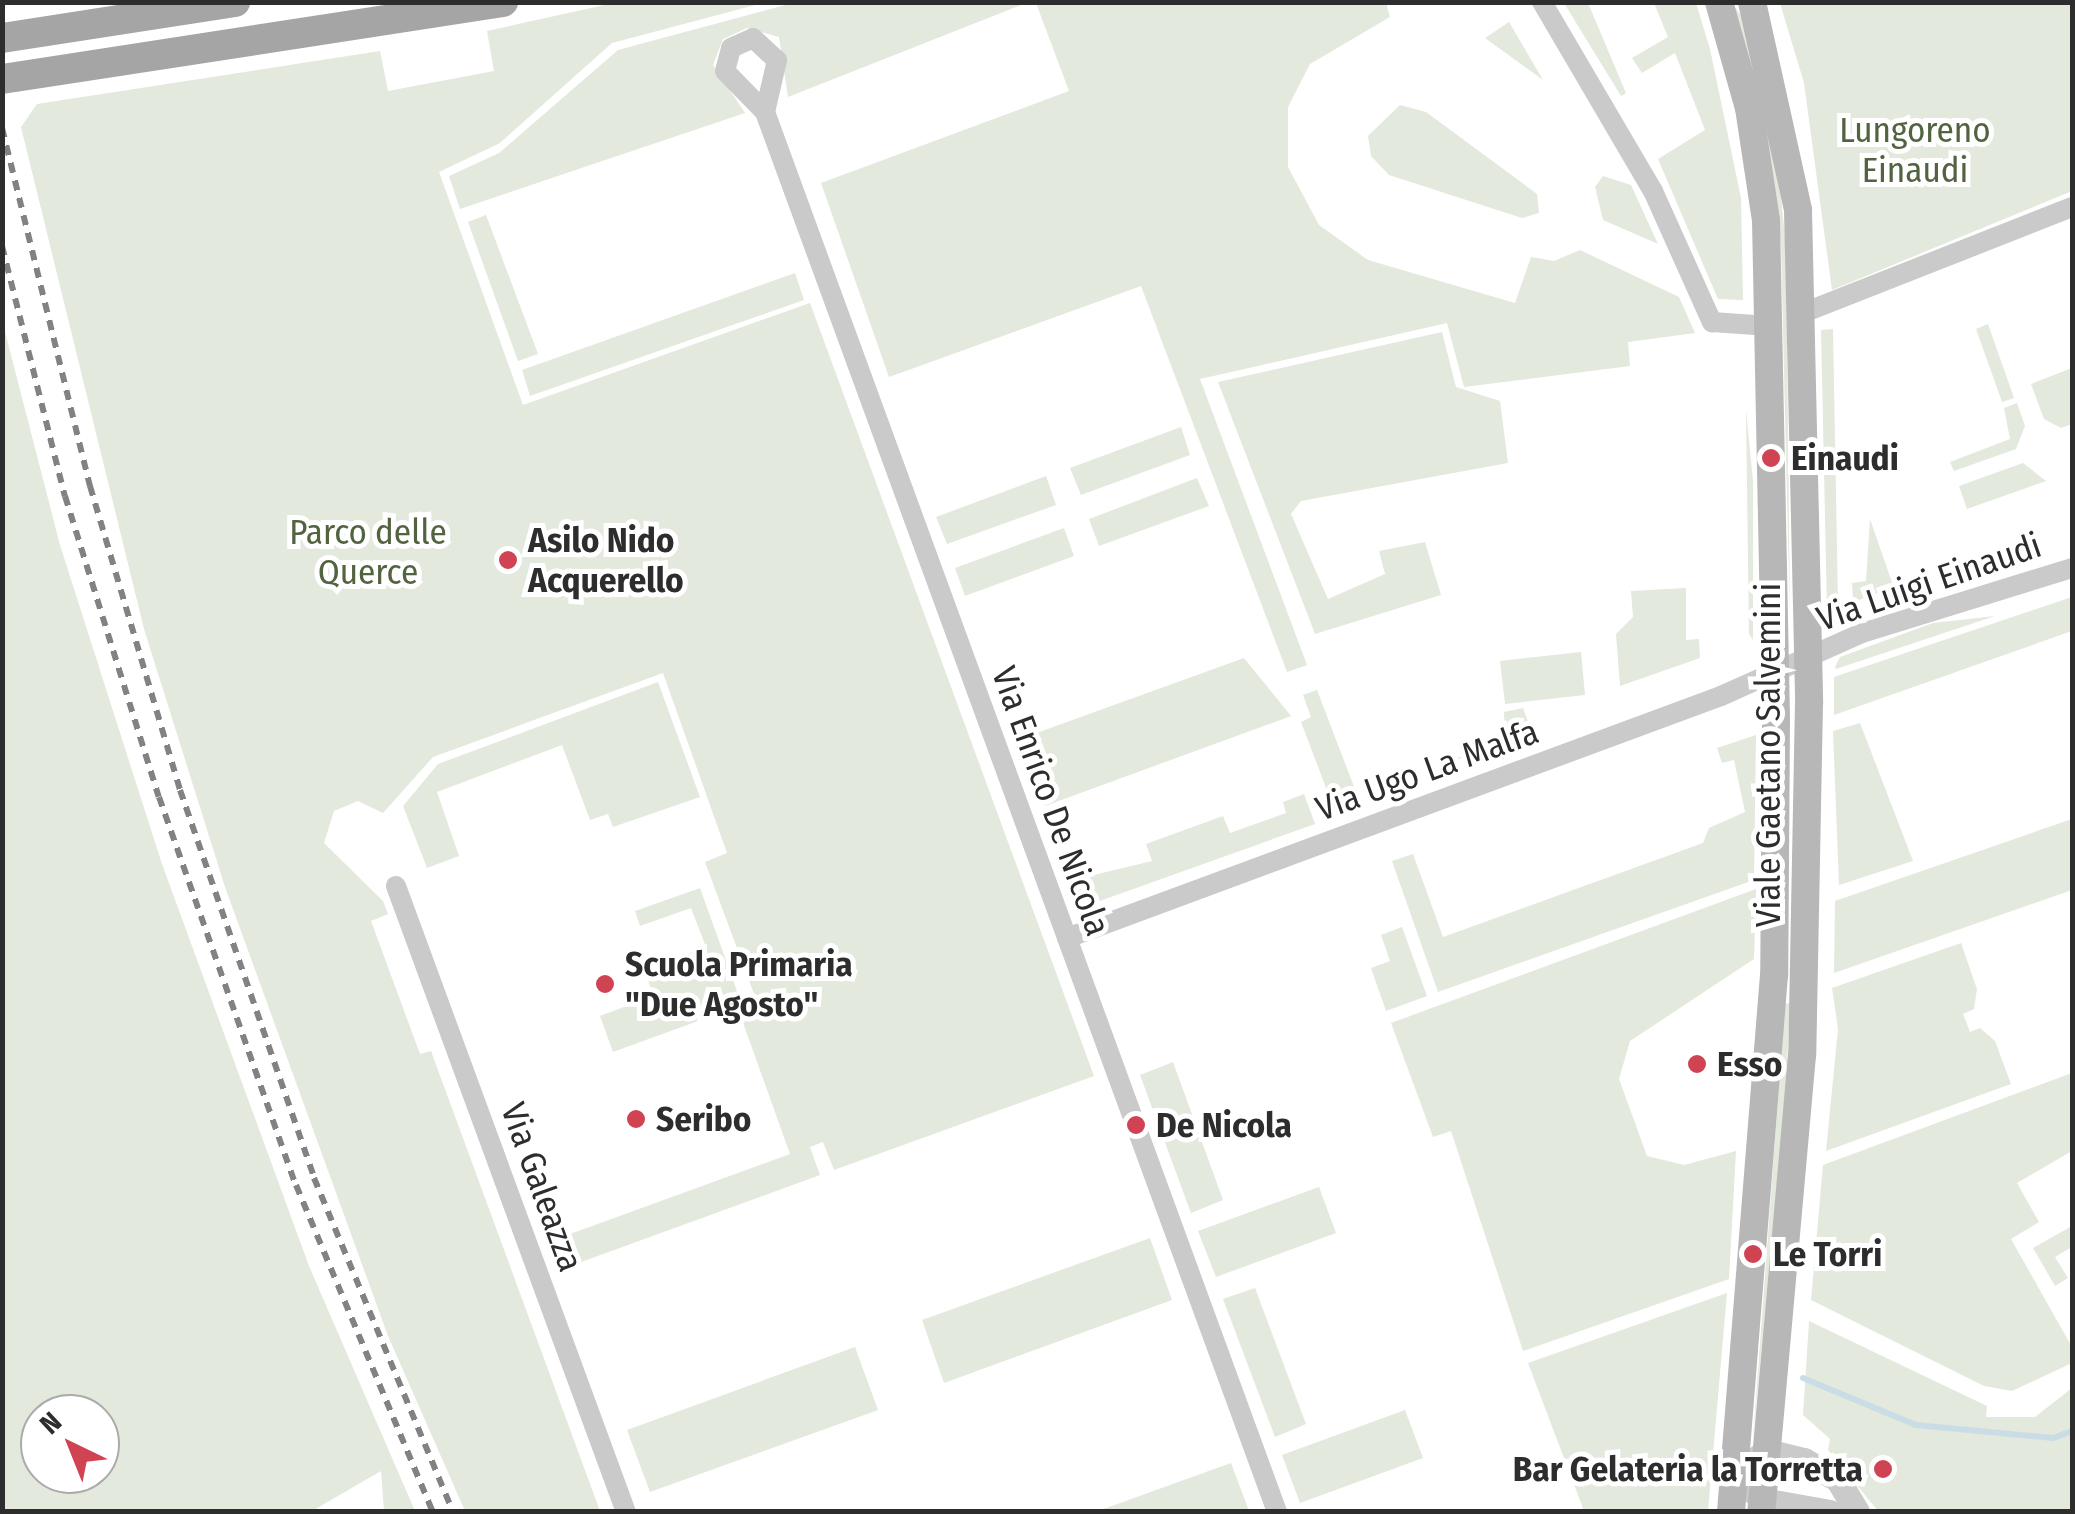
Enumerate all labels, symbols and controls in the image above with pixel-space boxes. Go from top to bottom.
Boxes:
park label: Lungoreno Einaudi [1839,109,1991,191]
place label: Einaudi [1791,437,1899,479]
marker: Einaudi [1760,447,1782,469]
park label: Parco delle Querce [289,511,447,593]
place label: Asilo Nido Acquerello [528,519,684,601]
street label: Via Luigi Einaudi [1811,524,2047,640]
marker: Asilo Nido Acquerello [497,549,519,571]
street label: Viale Gaetano Salvemini [1747,583,1789,927]
street label: Via Enrico De Nicola [983,661,1119,941]
street label: Via Ugo La Malfa [1310,710,1544,830]
place label: Scuola Primaria "Due Agosto" [625,943,853,1025]
marker: Scuola Primaria "Due Agosto" [594,973,616,995]
place label: Esso [1717,1043,1783,1085]
marker: Esso [1686,1053,1708,1075]
street label: Via Galeazza [492,1097,592,1277]
place label: Seribo [656,1098,751,1140]
place label: De Nicola [1156,1104,1292,1146]
marker: Seribo [625,1108,647,1130]
marker: De Nicola [1125,1114,1147,1136]
place label: Le Torri [1773,1233,1882,1275]
marker: Le Torri [1742,1243,1764,1265]
north arrow [20,1394,120,1494]
text: N [33,1405,68,1441]
place label: Bar Gelateria la Torretta [1513,1448,1863,1490]
marker: Bar Gelateria la Torretta [1872,1458,1894,1480]

